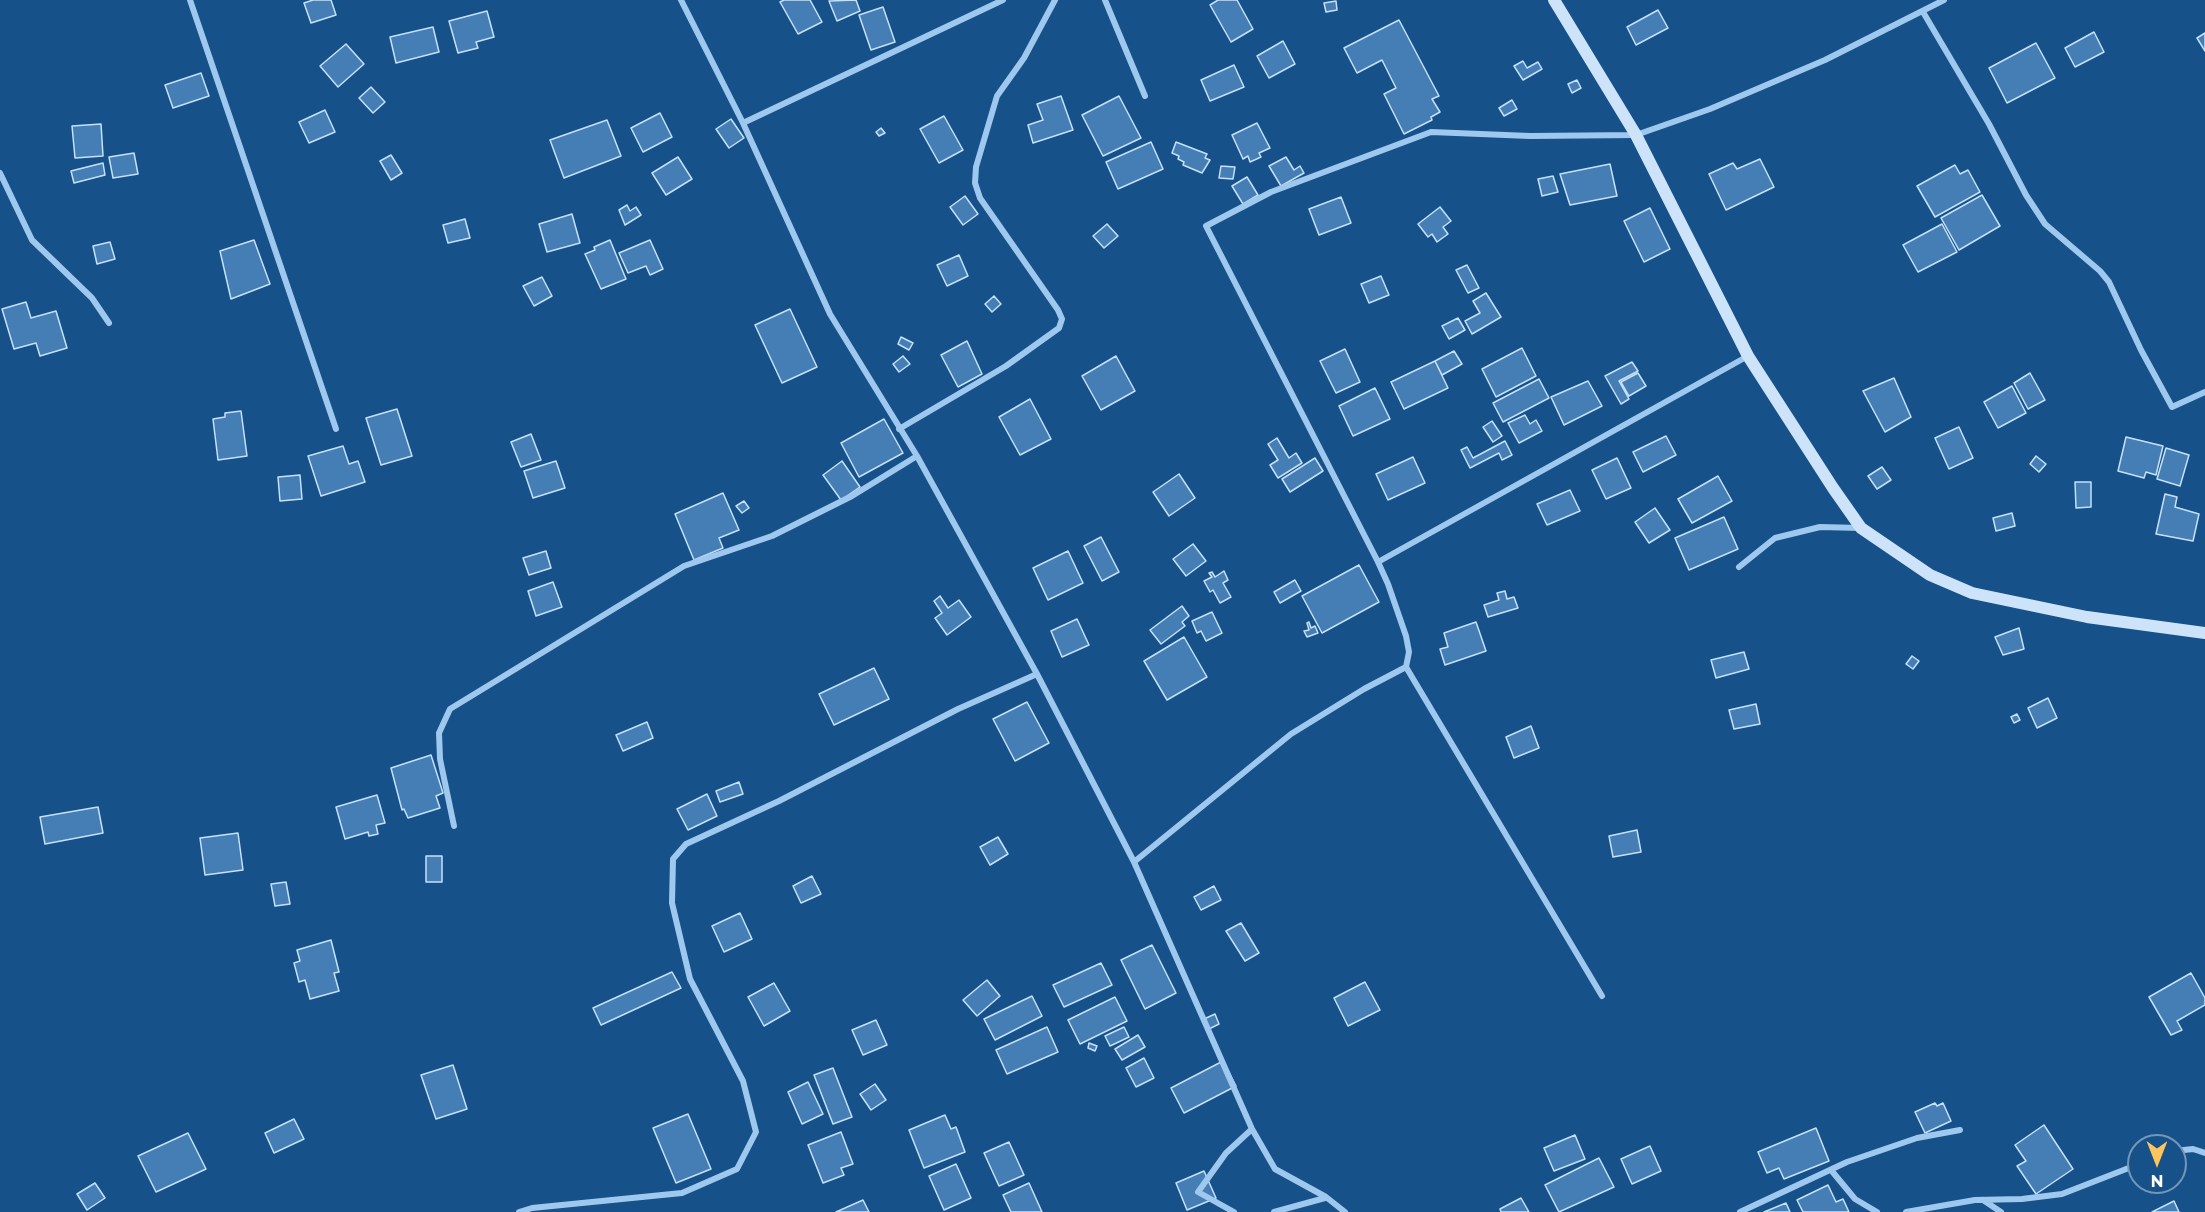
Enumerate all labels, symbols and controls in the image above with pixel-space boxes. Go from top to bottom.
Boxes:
north arrow [2127,1134,2187,1194]
text: N [2151,1171,2163,1190]

